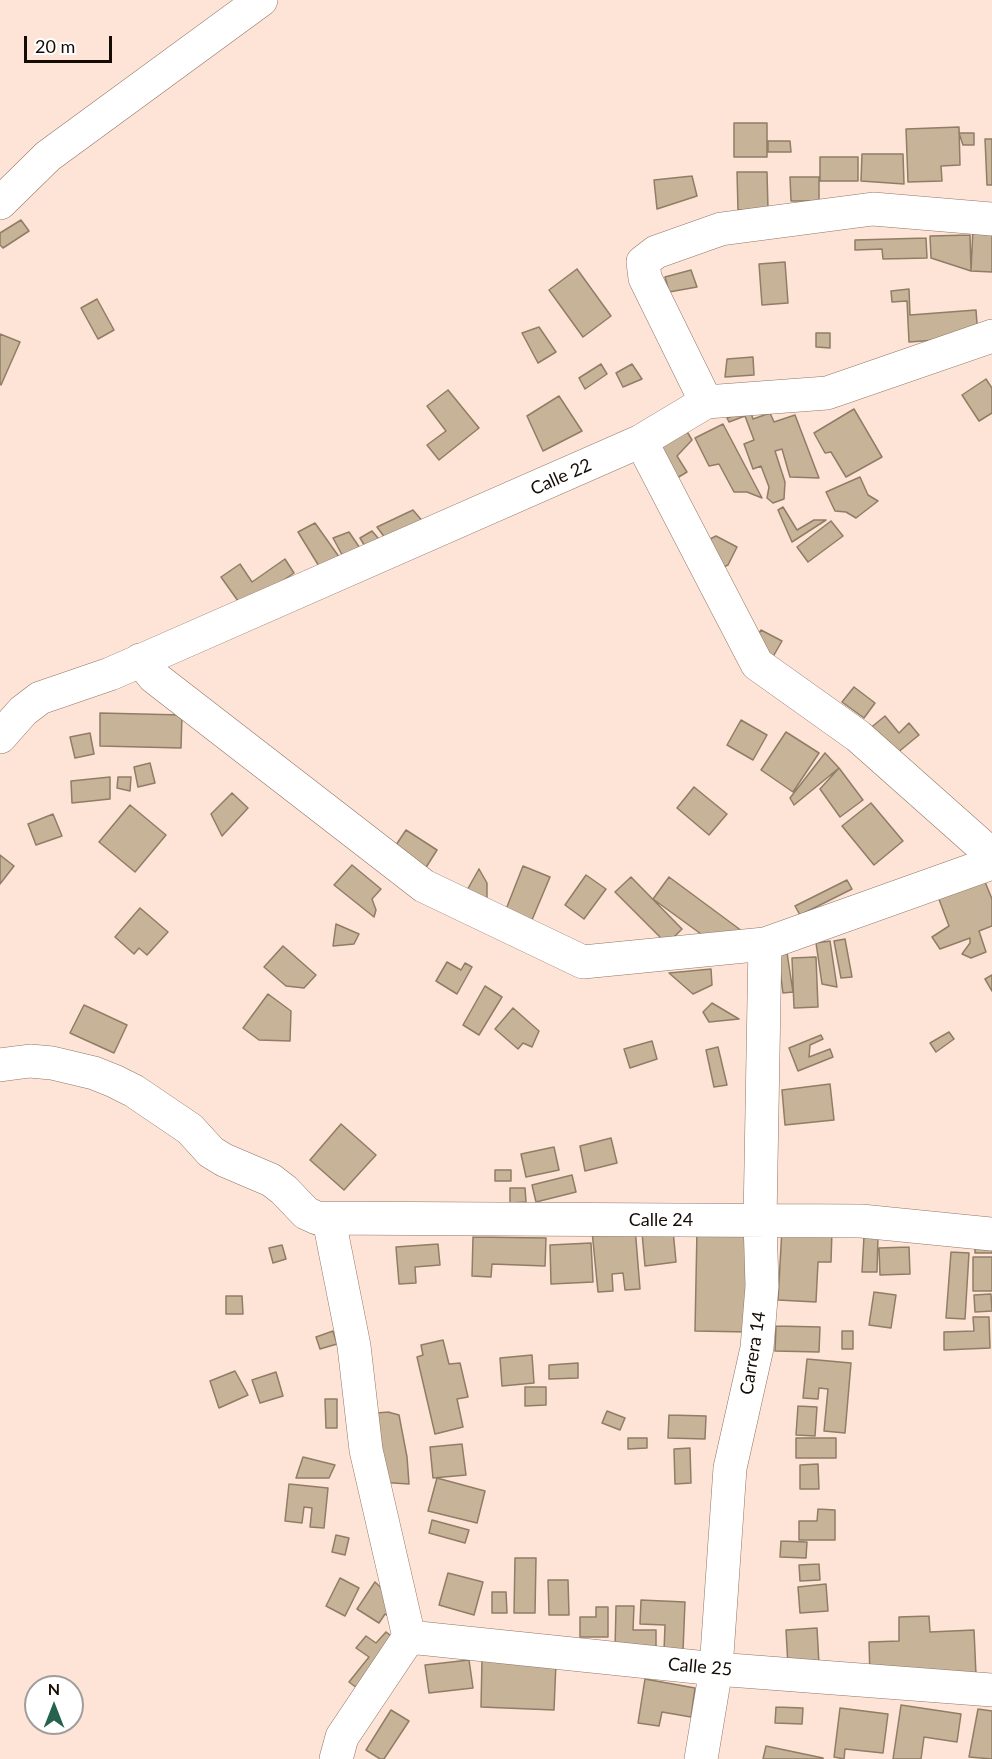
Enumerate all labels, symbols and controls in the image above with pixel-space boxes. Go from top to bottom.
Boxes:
scale bar [27,24,116,62]
text: 20 m [35,35,75,57]
street label: Calle 22 [527,454,595,500]
street label: Calle 24 [629,1209,693,1231]
street label: Carrera 14 [736,1310,770,1396]
street label: Calle 25 [667,1653,733,1681]
north arrow [24,1675,84,1735]
text: N [48,1679,60,1698]

